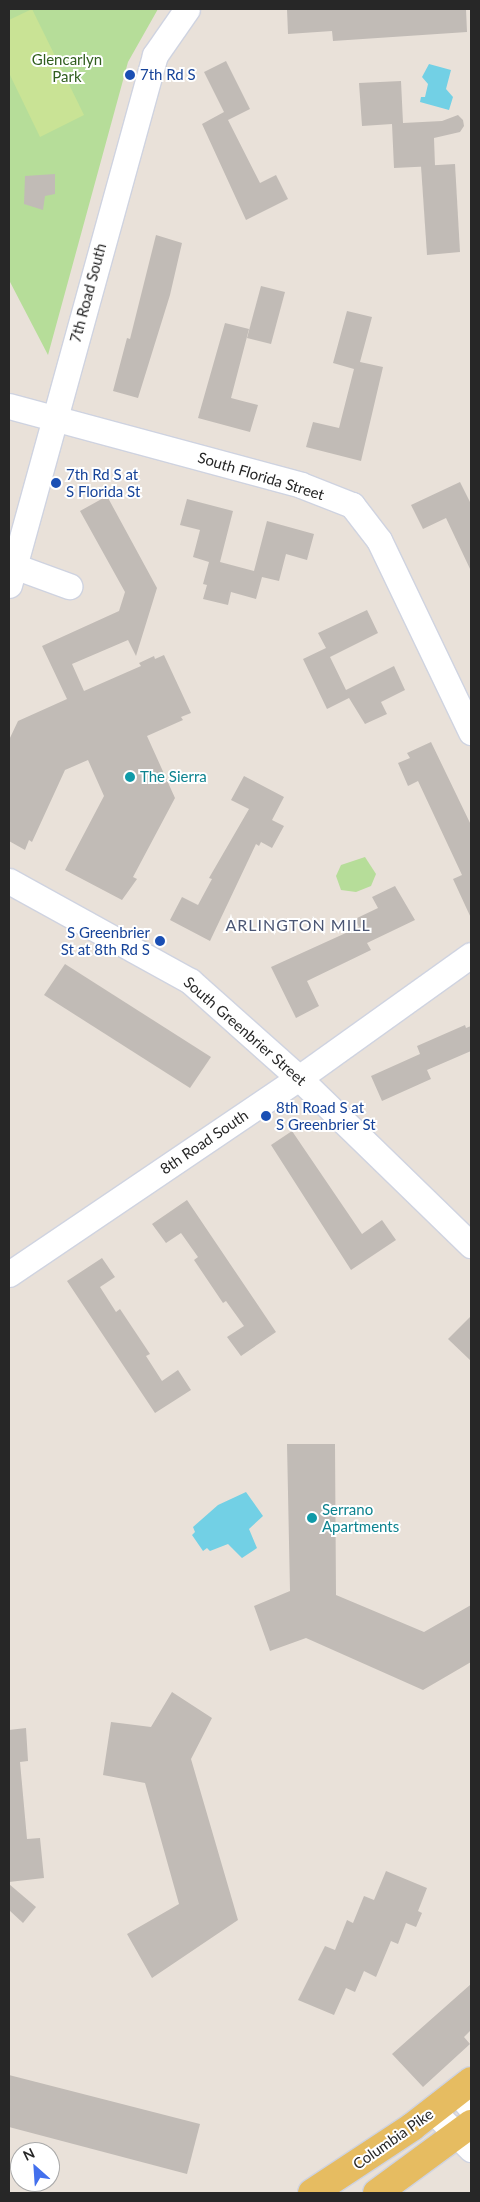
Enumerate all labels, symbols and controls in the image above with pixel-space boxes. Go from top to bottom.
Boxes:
park label: Glencarlyn Park [32,50,102,85]
place label: 7th Rd S [140,66,196,84]
marker: 7th Rd S [124,69,136,81]
street label: 7th Road South [66,241,110,345]
street label: South Florida Street [196,448,326,504]
place label: 7th Rd S at S Florida St [66,465,140,500]
marker: 7th Rd S at S Florida St [50,477,62,489]
place label: The Sierra [140,768,207,786]
marker: The Sierra [124,771,136,783]
district label: ARLINGTON MILL [224,915,372,935]
place label: S Greenbrier St at 8th Rd S [61,923,150,958]
marker: S Greenbrier St at 8th Rd S [154,935,166,947]
street label: South Greenbrier Street [180,973,310,1089]
place label: 8th Road S at S Greenbrier St [276,1098,376,1133]
street label: 8th Road South [157,1106,251,1178]
marker: 8th Road S at S Greenbrier St [260,1110,272,1122]
place label: Serrano Apartments [322,1500,399,1535]
marker: Serrano Apartments [306,1512,318,1524]
street label: Columbia Pike [350,2105,436,2173]
north arrow [10,2142,60,2192]
text: N [20,2144,37,2164]

